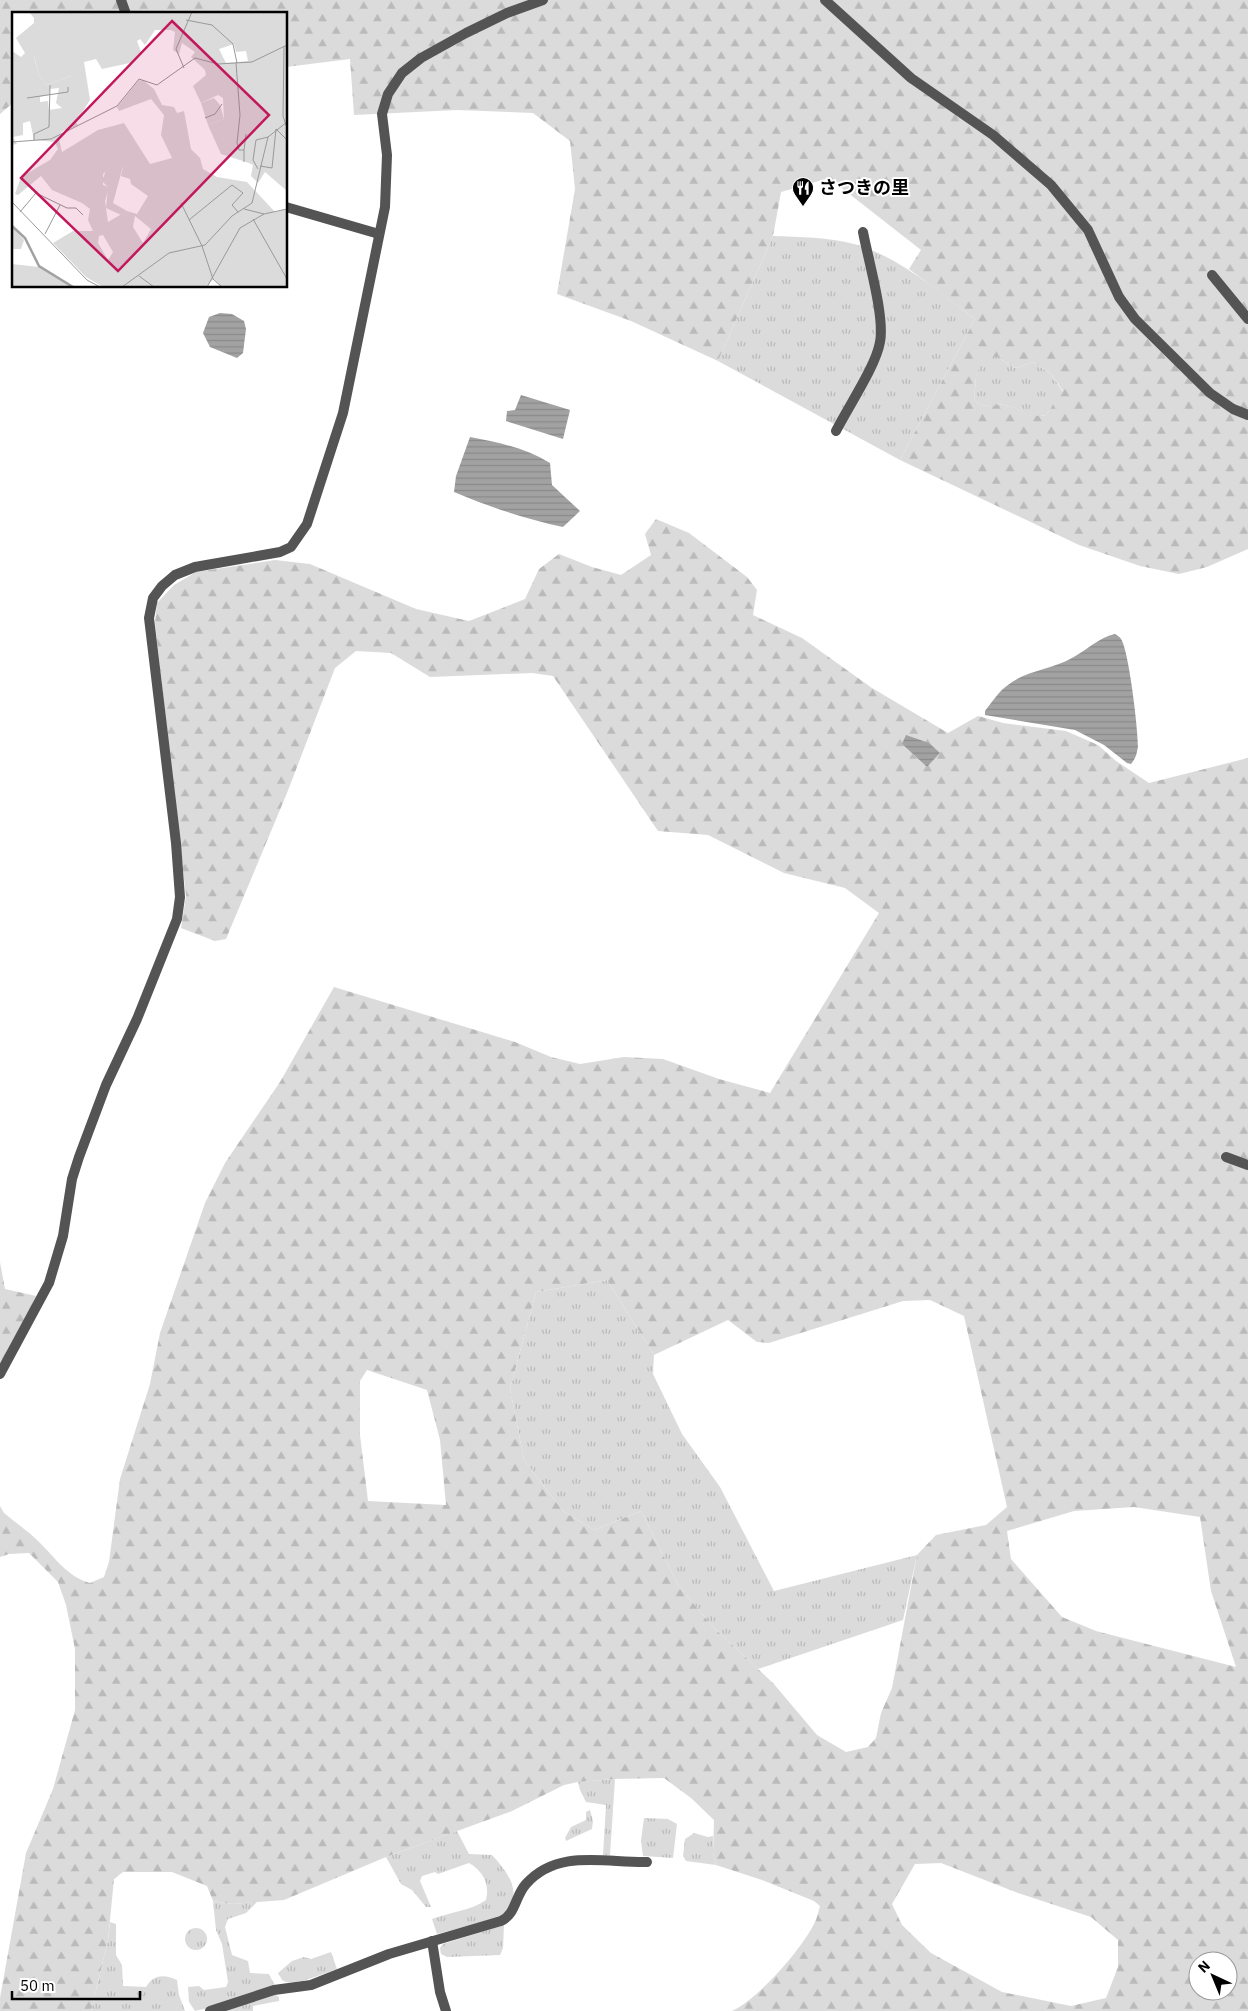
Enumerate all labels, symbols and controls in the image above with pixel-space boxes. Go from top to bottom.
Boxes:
inset map [12,12,288,288]
restaurant icon: さつきの里 [791,176,815,207]
place label: さつきの里 [819,176,909,199]
north arrow [1188,1951,1238,2001]
text: N [1194,1957,1214,1977]
scale bar [12,1968,140,2000]
text: 50 m [20,1976,55,1995]

